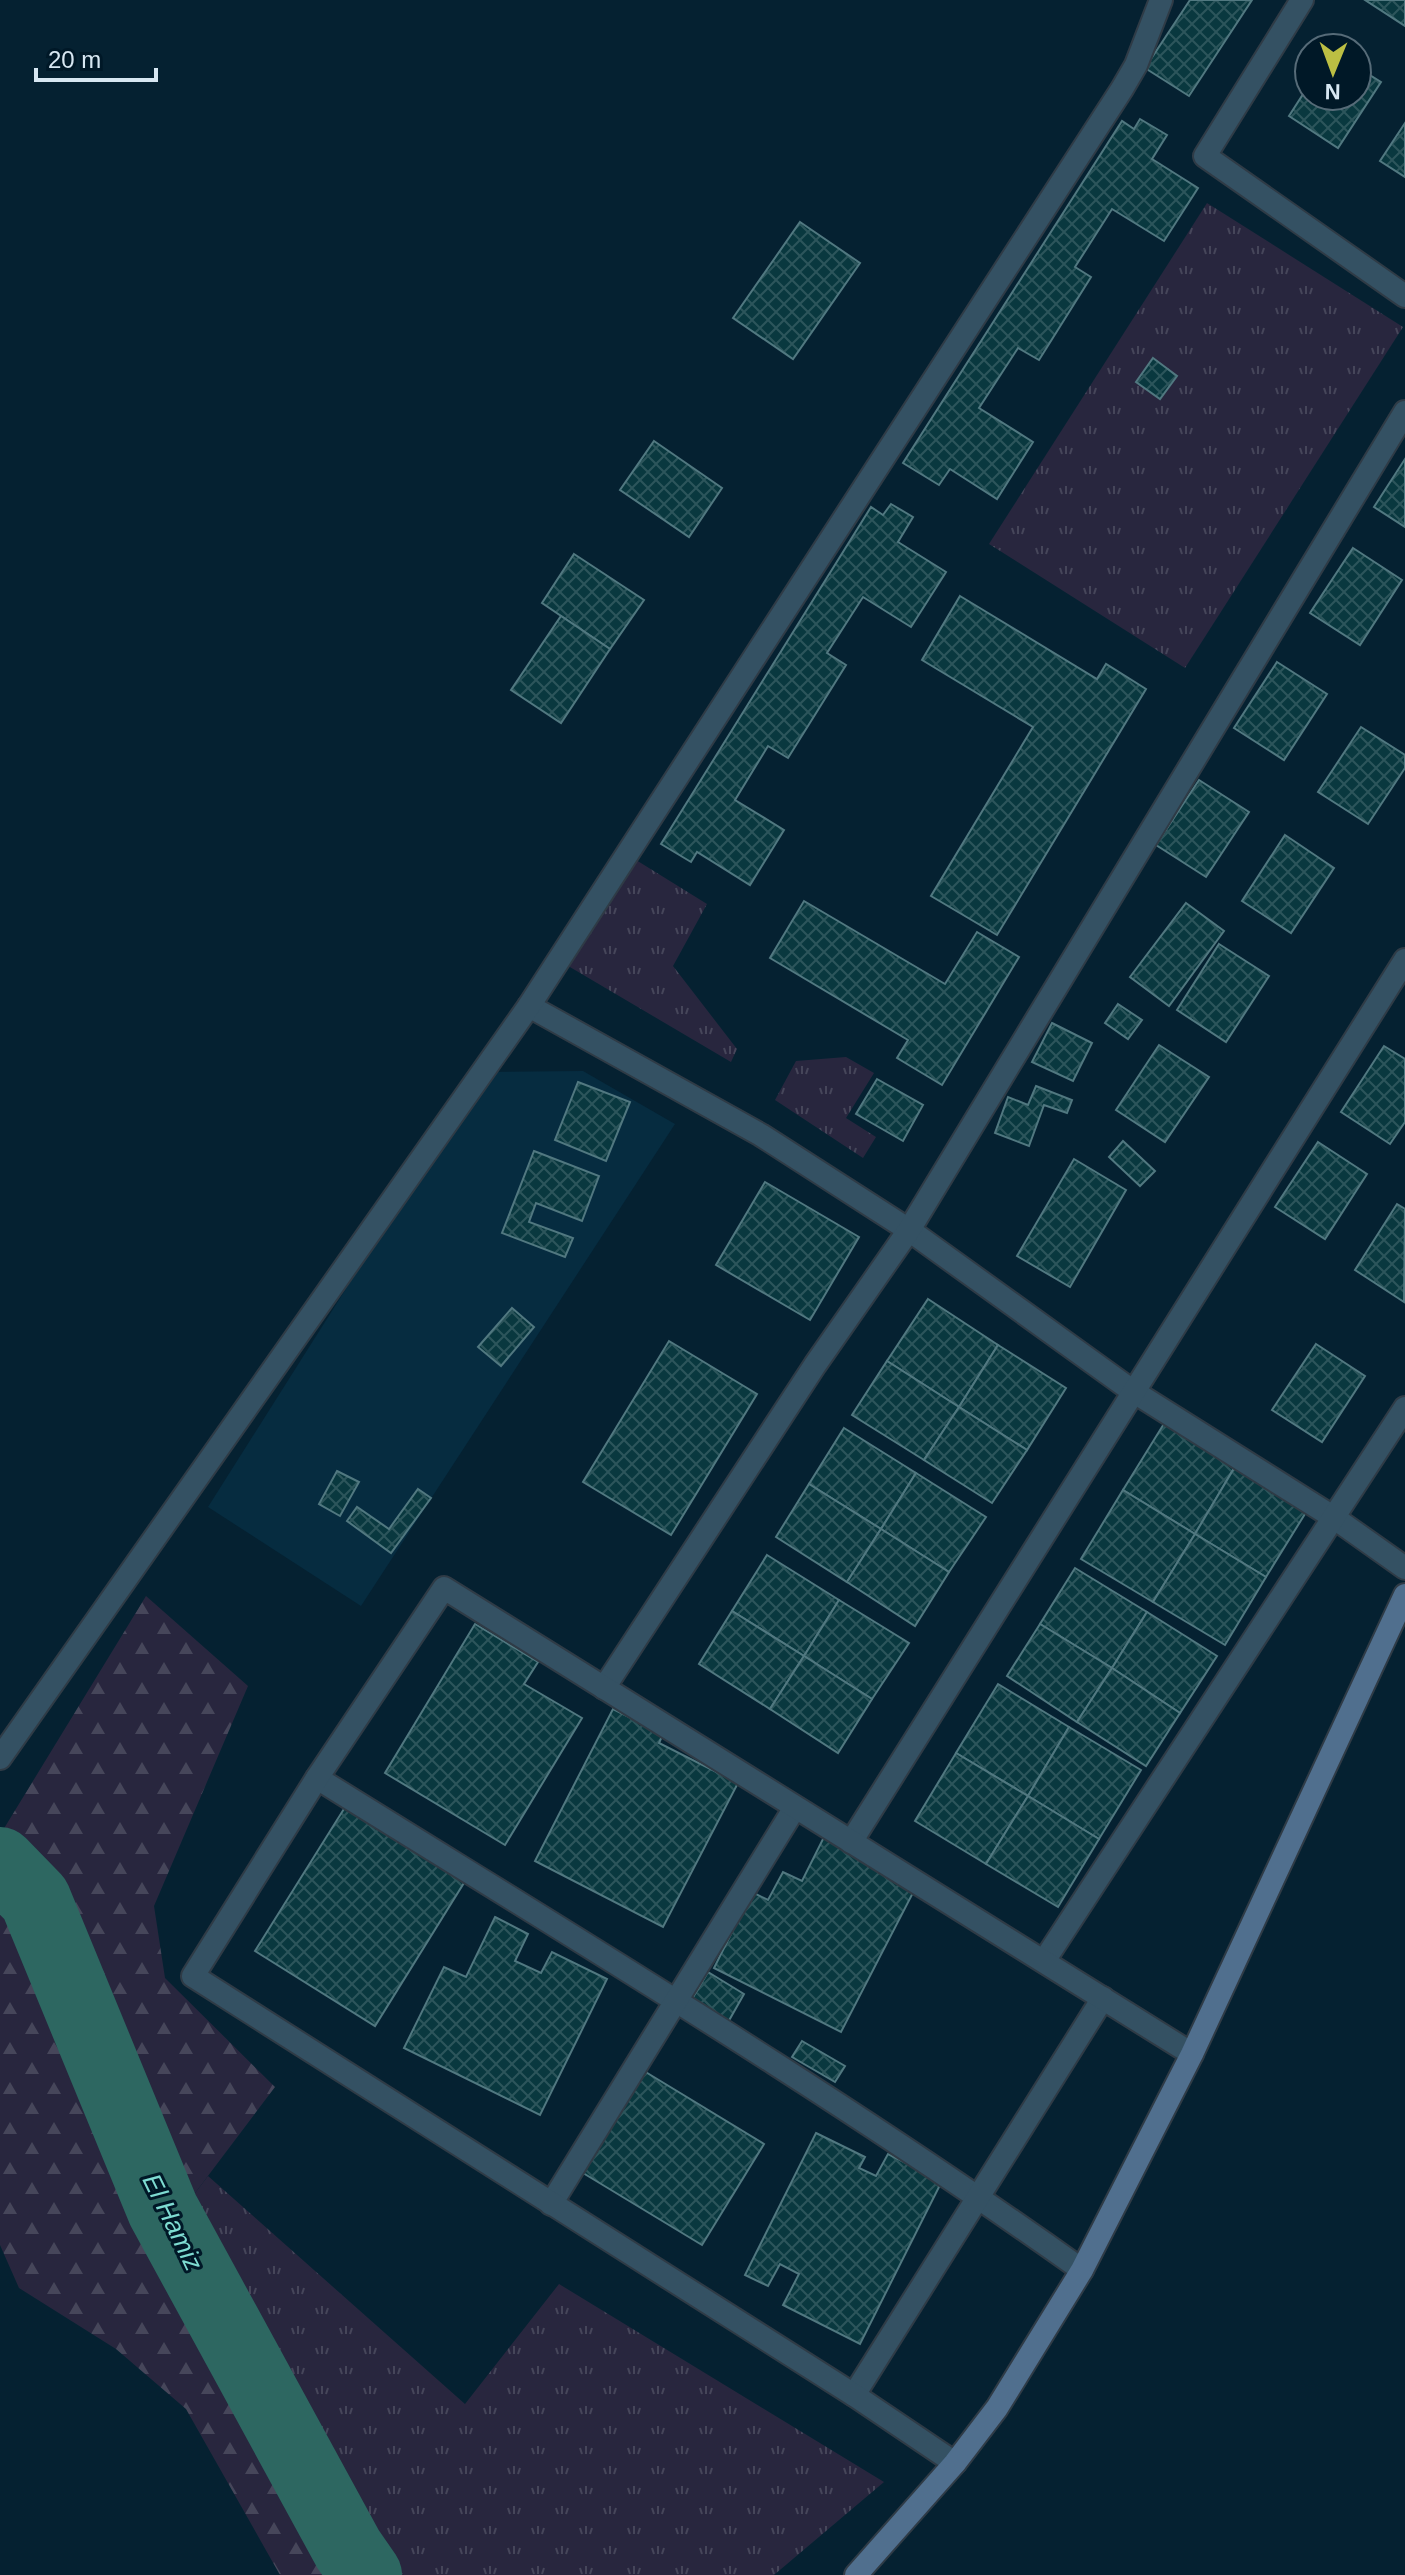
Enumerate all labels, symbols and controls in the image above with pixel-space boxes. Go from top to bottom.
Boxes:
scale bar [36,32,156,82]
north arrow [1293,32,1373,112]
text: 20 m [48,46,101,73]
text: N [1324,79,1341,104]
water label: El Hamiz [137,2169,209,2275]

